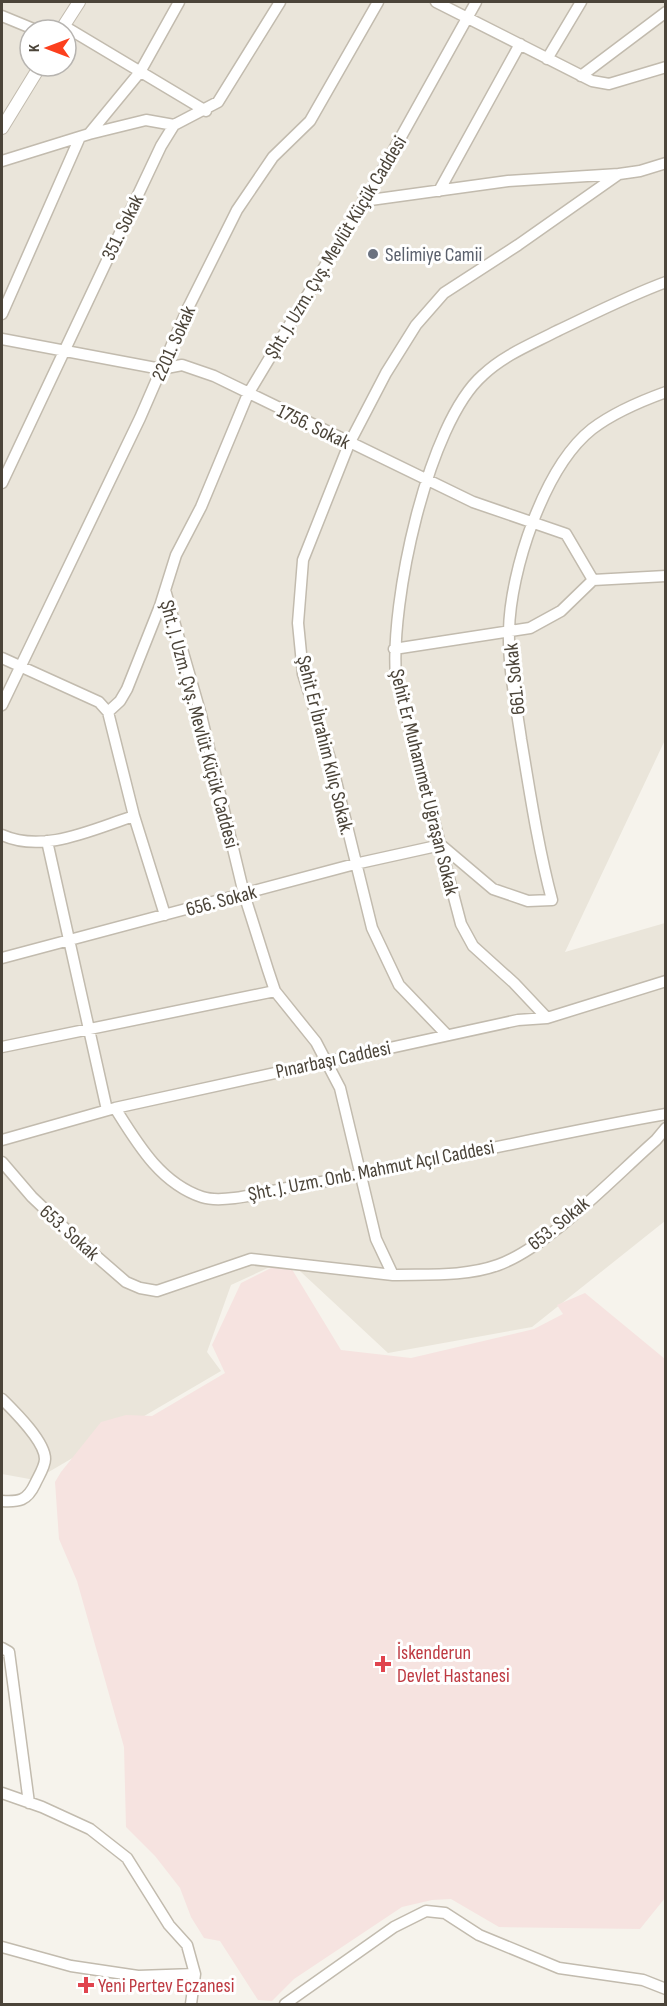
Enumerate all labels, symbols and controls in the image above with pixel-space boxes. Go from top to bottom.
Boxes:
north arrow [18,18,78,78]
text: K [25,44,44,52]
street label: Şht. J. Uzm. Çvş. Mevlüt Küçük Caddesi [260,132,412,363]
street label: 351. Sokak [97,190,149,265]
place label: Selimiye Camii [385,243,482,267]
marker: Selimiye Camii [366,247,380,261]
street label: 2201. Sokak [147,302,201,385]
street label: 1756. Sokak [273,399,354,455]
street label: Şht. J. Uzm. Çvş. Mevlüt Küçük Caddesi [154,598,244,851]
street label: 661. Sokak [499,642,531,716]
street label: Şehit Er İbrahim Kılıç Sokak. [291,653,359,837]
street label: Şehit Er Muhammet Uğraşan Sokak [384,667,464,898]
street label: 656. Sokak [183,880,259,922]
street label: Pınarbaşı Caddesi [274,1036,393,1084]
street label: Şht. J. Uzm. Onb. Mahmut Açıl Caddesi [246,1135,496,1207]
street label: 653. Sokak [523,1192,594,1256]
street label: 653. Sokak [35,1200,104,1266]
place label: İskenderun Devlet Hastanesi [397,1641,510,1688]
marker: İskenderun Devlet Hastanesi [374,1655,392,1673]
place label: Yeni Pertev Eczanesi [98,1974,234,1998]
marker: Yeni Pertev Eczanesi [79,1978,93,1992]

